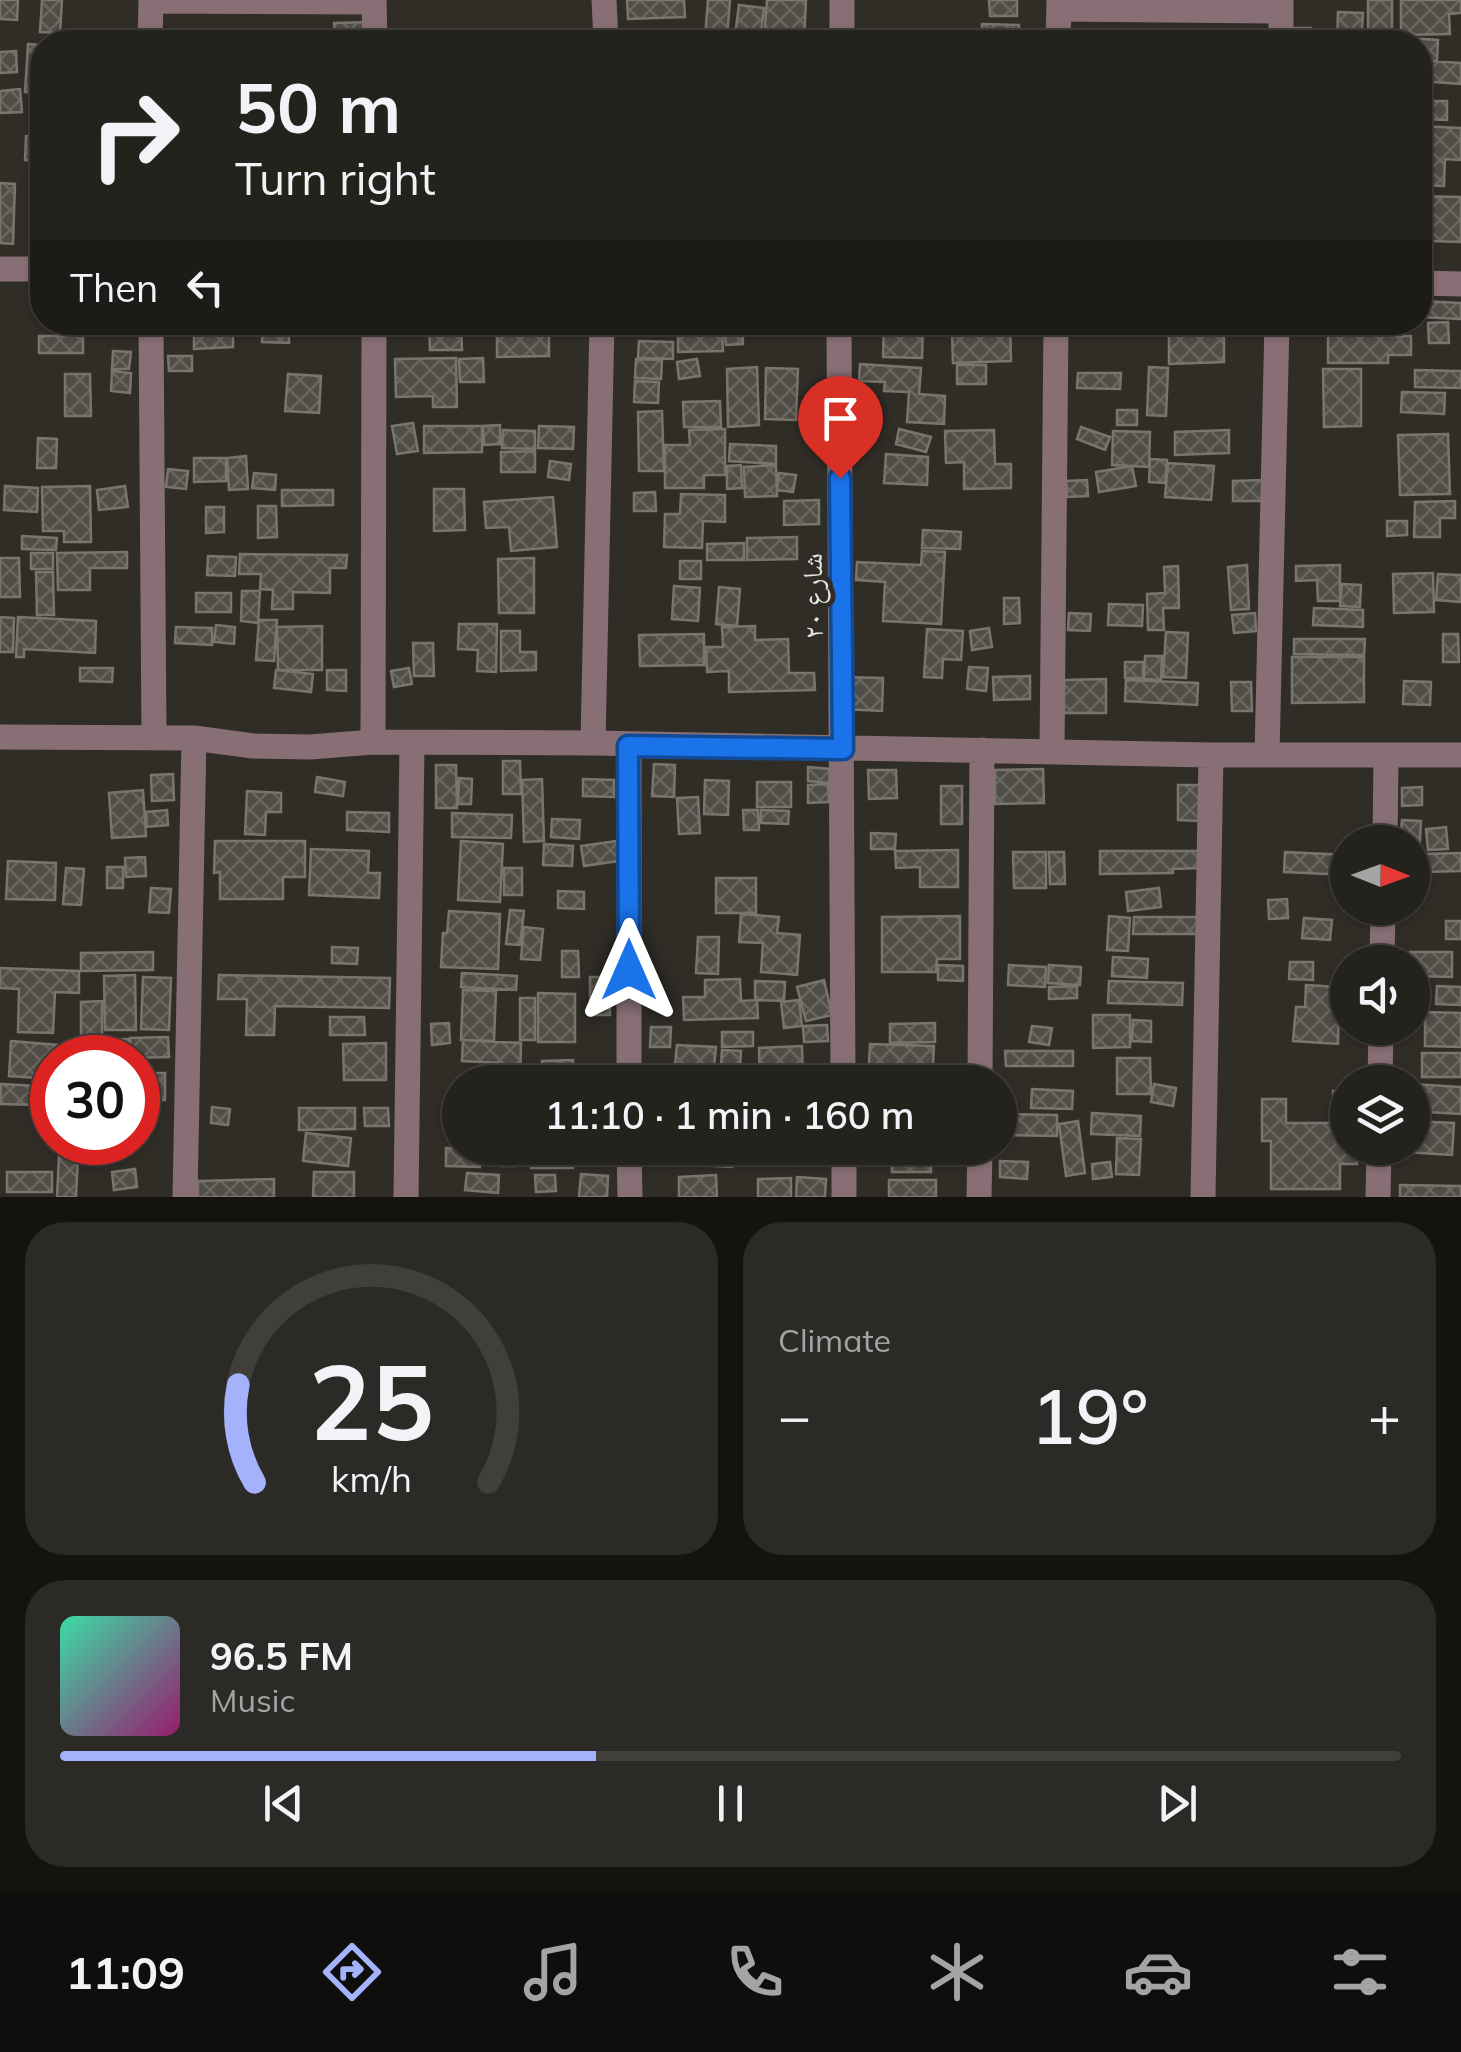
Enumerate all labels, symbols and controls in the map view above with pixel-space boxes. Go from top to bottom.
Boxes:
text: 50 m [235,63,401,151]
icon: right [70,70,200,200]
text: Turn right [235,150,436,206]
icon: left [178,260,233,315]
text: Then [70,264,158,312]
pin [798,376,883,479]
icon: arrive [813,391,868,446]
street label: شارع ٢٠ [794,553,831,639]
north arrow [1330,825,1430,925]
map controls [1330,825,1430,1165]
position arrow [577,918,681,1022]
button: sound [1330,945,1430,1045]
speed limit sign: 30 [30,1035,160,1165]
button: layers [1330,1065,1430,1165]
text: 11:10 · 1 min · 160 m [544,1091,915,1139]
text: Climate [778,1320,891,1360]
text: 25 [309,1335,434,1466]
text: 19° [1030,1369,1149,1463]
text: − [778,1381,811,1450]
text: + [1368,1381,1401,1450]
text: km/h [331,1456,412,1501]
text: 96.5 FM [210,1632,353,1680]
text: Music [210,1680,295,1720]
icon: previous [256,1776,311,1831]
icon: pause [703,1776,758,1831]
icon: next [1150,1776,1205,1831]
icon: directions [317,1937,387,2007]
icon: music [518,1937,588,2007]
icon: phone [720,1937,790,2007]
icon: climate [922,1937,992,2007]
icon: car [1123,1937,1193,2007]
icon: filters [1325,1937,1395,2007]
text: 11:09 [66,1944,185,2000]

